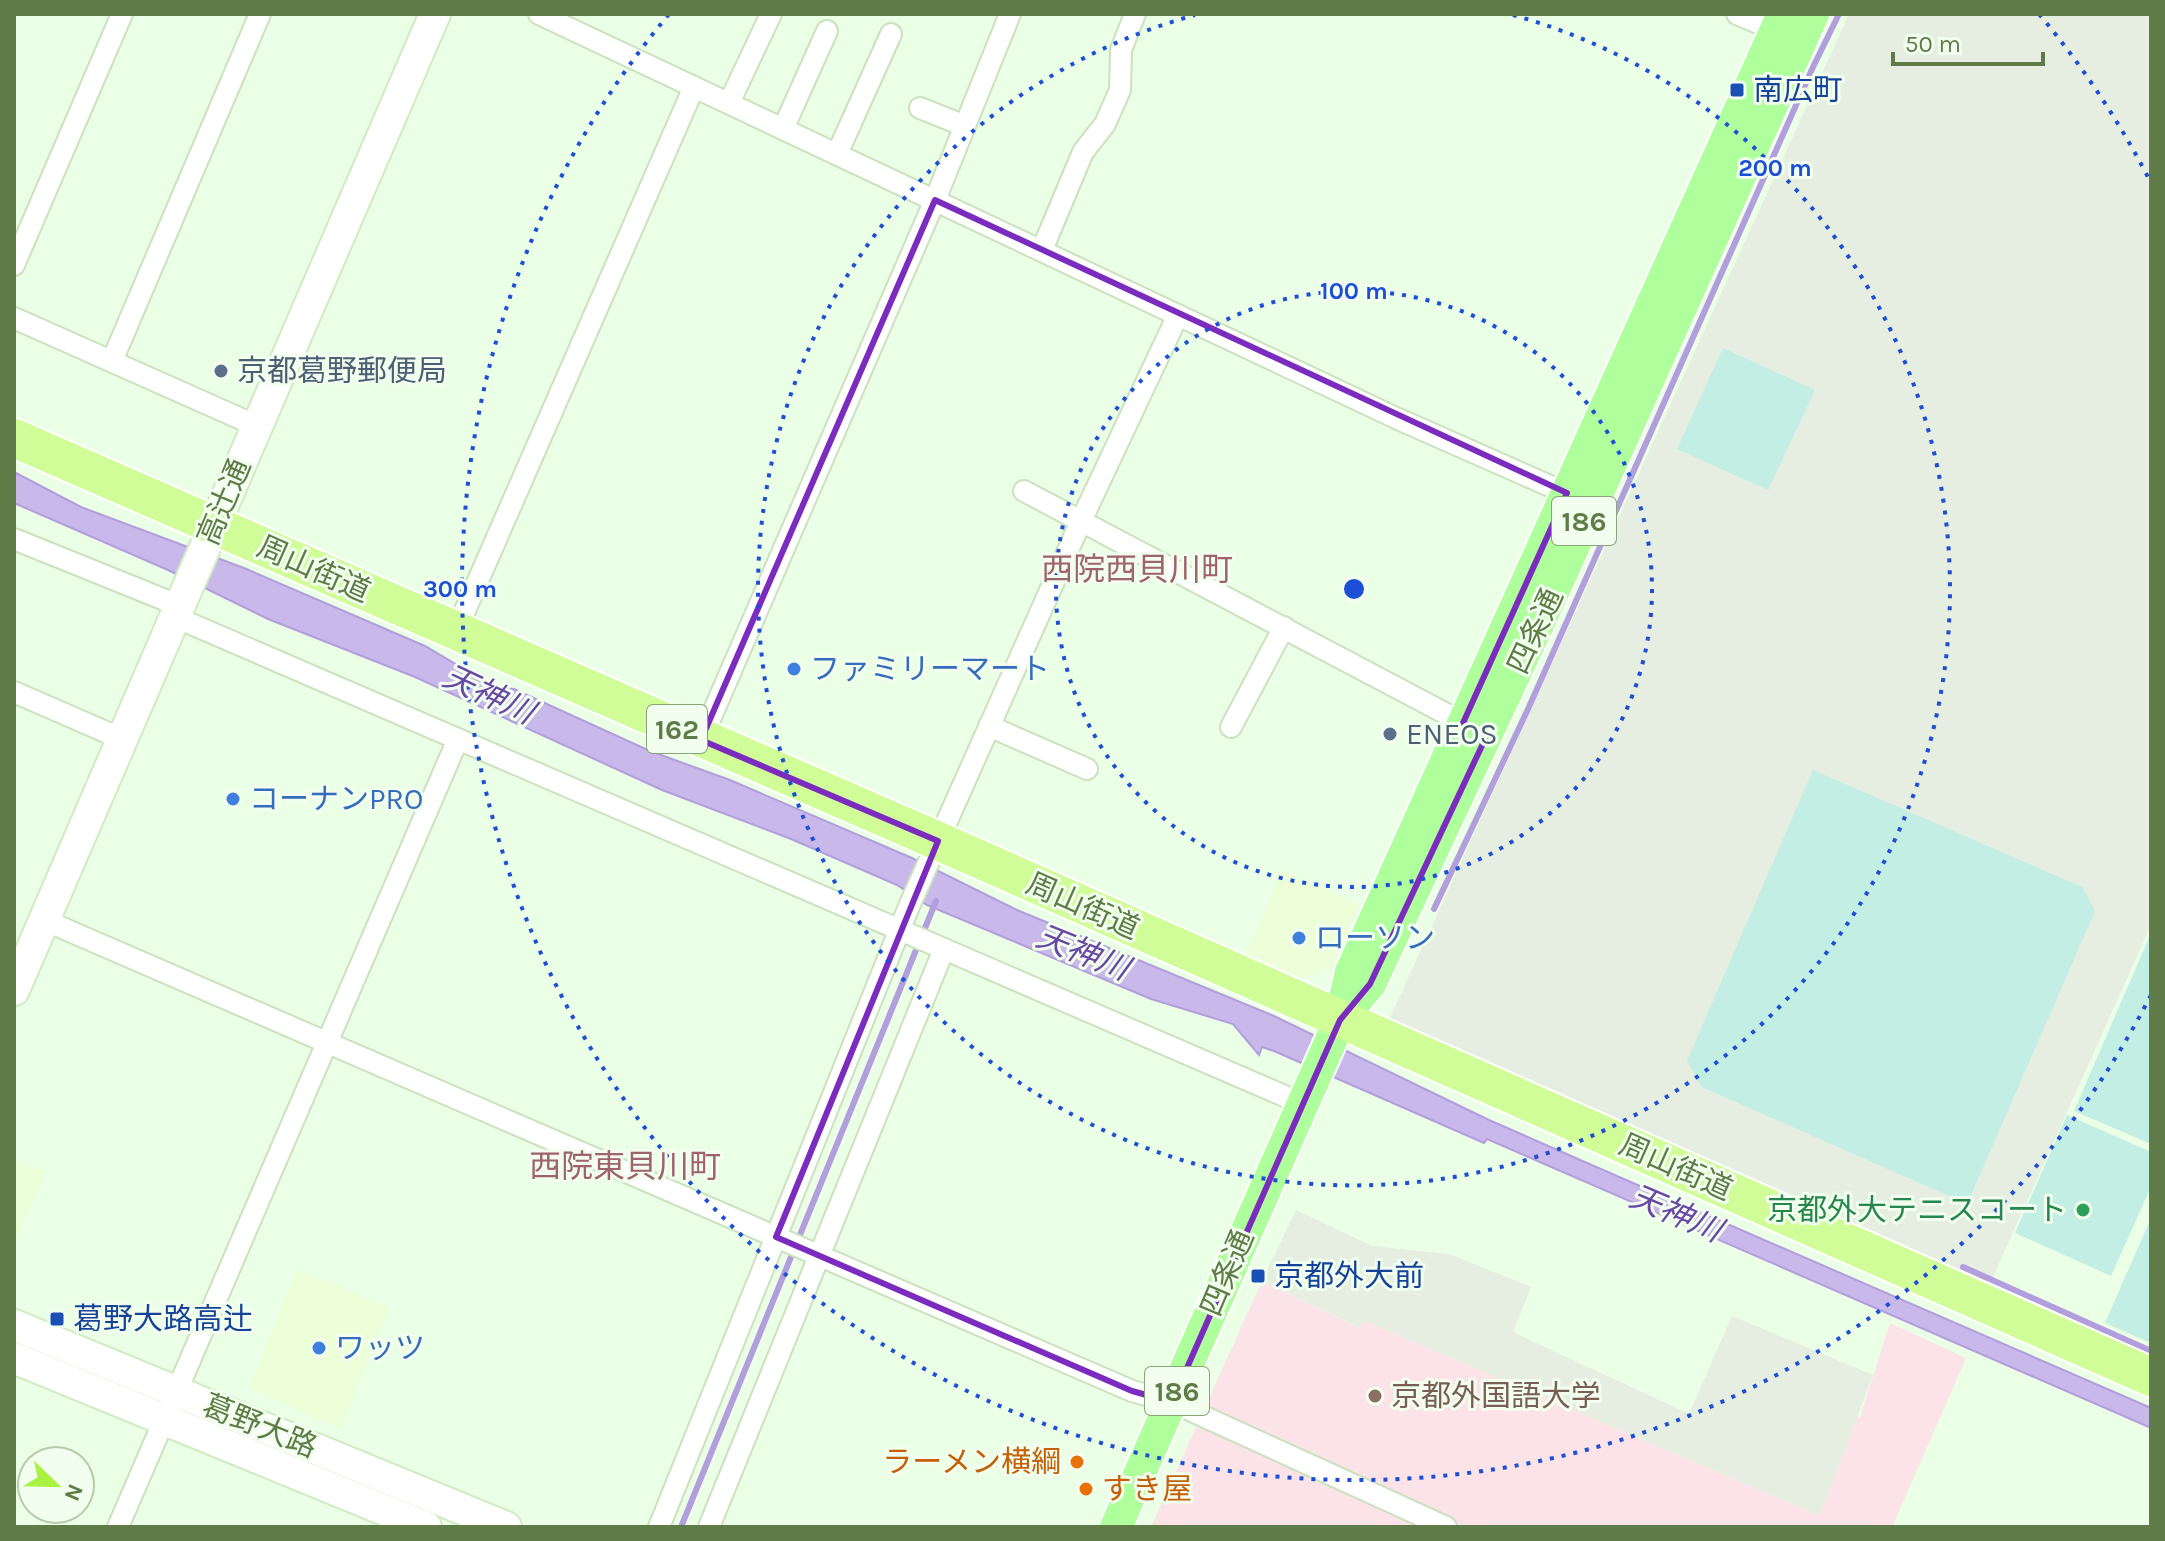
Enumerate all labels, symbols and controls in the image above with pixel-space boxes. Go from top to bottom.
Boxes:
scale bar [1893,16,2043,66]
text: 50 m [1905,30,1961,58]
place label: 南広町 [1753,72,1843,108]
marker: 南広町 [1728,81,1746,99]
text: 200 m [1738,154,1812,182]
text: 100 m [1320,277,1388,305]
place label: 京都葛野郵便局 [237,353,447,389]
marker: 京都葛野郵便局 [212,362,230,380]
street label: 高辻通 [190,454,258,550]
road number: 186 [1552,497,1616,545]
street label: 周山街道 [252,528,376,610]
district label: 西院西貝川町 [1041,551,1233,588]
text: 300 m [423,575,497,603]
centre of rings [1340,575,1368,603]
street label: 四条通 [1500,583,1570,679]
place label: ファミリーマート [810,651,1050,687]
water label: 天神川 [437,657,543,733]
marker: ファミリーマート [785,660,803,678]
road number: 162 [647,705,707,753]
place label: ENEOS [1406,716,1498,752]
marker: ENEOS [1381,725,1399,743]
place label: コーナンPRO [249,781,423,817]
marker: コーナンPRO [224,790,242,808]
street label: 周山街道 [1021,865,1145,947]
water label: 天神川 [1031,917,1137,989]
place label: ローソン [1315,920,1435,956]
marker: ローソン [1290,929,1308,947]
street label: 周山街道 [1614,1126,1738,1208]
district label: 西院東貝川町 [529,1148,721,1185]
water label: 天神川 [1624,1178,1730,1250]
place label: 京都外大テニスコート [1767,1192,2067,1228]
marker: 京都外大テニスコート [2074,1201,2092,1219]
street label: 四条通 [1193,1225,1261,1321]
place label: 京都外大前 [1274,1258,1424,1294]
marker: 京都外大前 [1249,1267,1267,1285]
place label: 葛野大路高辻 [73,1301,253,1337]
marker: 葛野大路高辻 [48,1310,66,1328]
place label: ワッツ [335,1330,425,1366]
marker: ワッツ [310,1339,328,1357]
road number: 186 [1145,1367,1209,1415]
place label: 京都外国語大学 [1391,1378,1601,1414]
street label: 葛野大路 [198,1387,322,1465]
marker: 京都外国語大学 [1366,1387,1384,1405]
place label: ラーメン横綱 [882,1444,1061,1480]
north arrow [16,1445,96,1525]
marker: ラーメン横綱 [1068,1453,1086,1471]
place label: すき屋 [1102,1471,1192,1507]
text: N [58,1480,89,1505]
marker: すき屋 [1077,1480,1095,1498]

